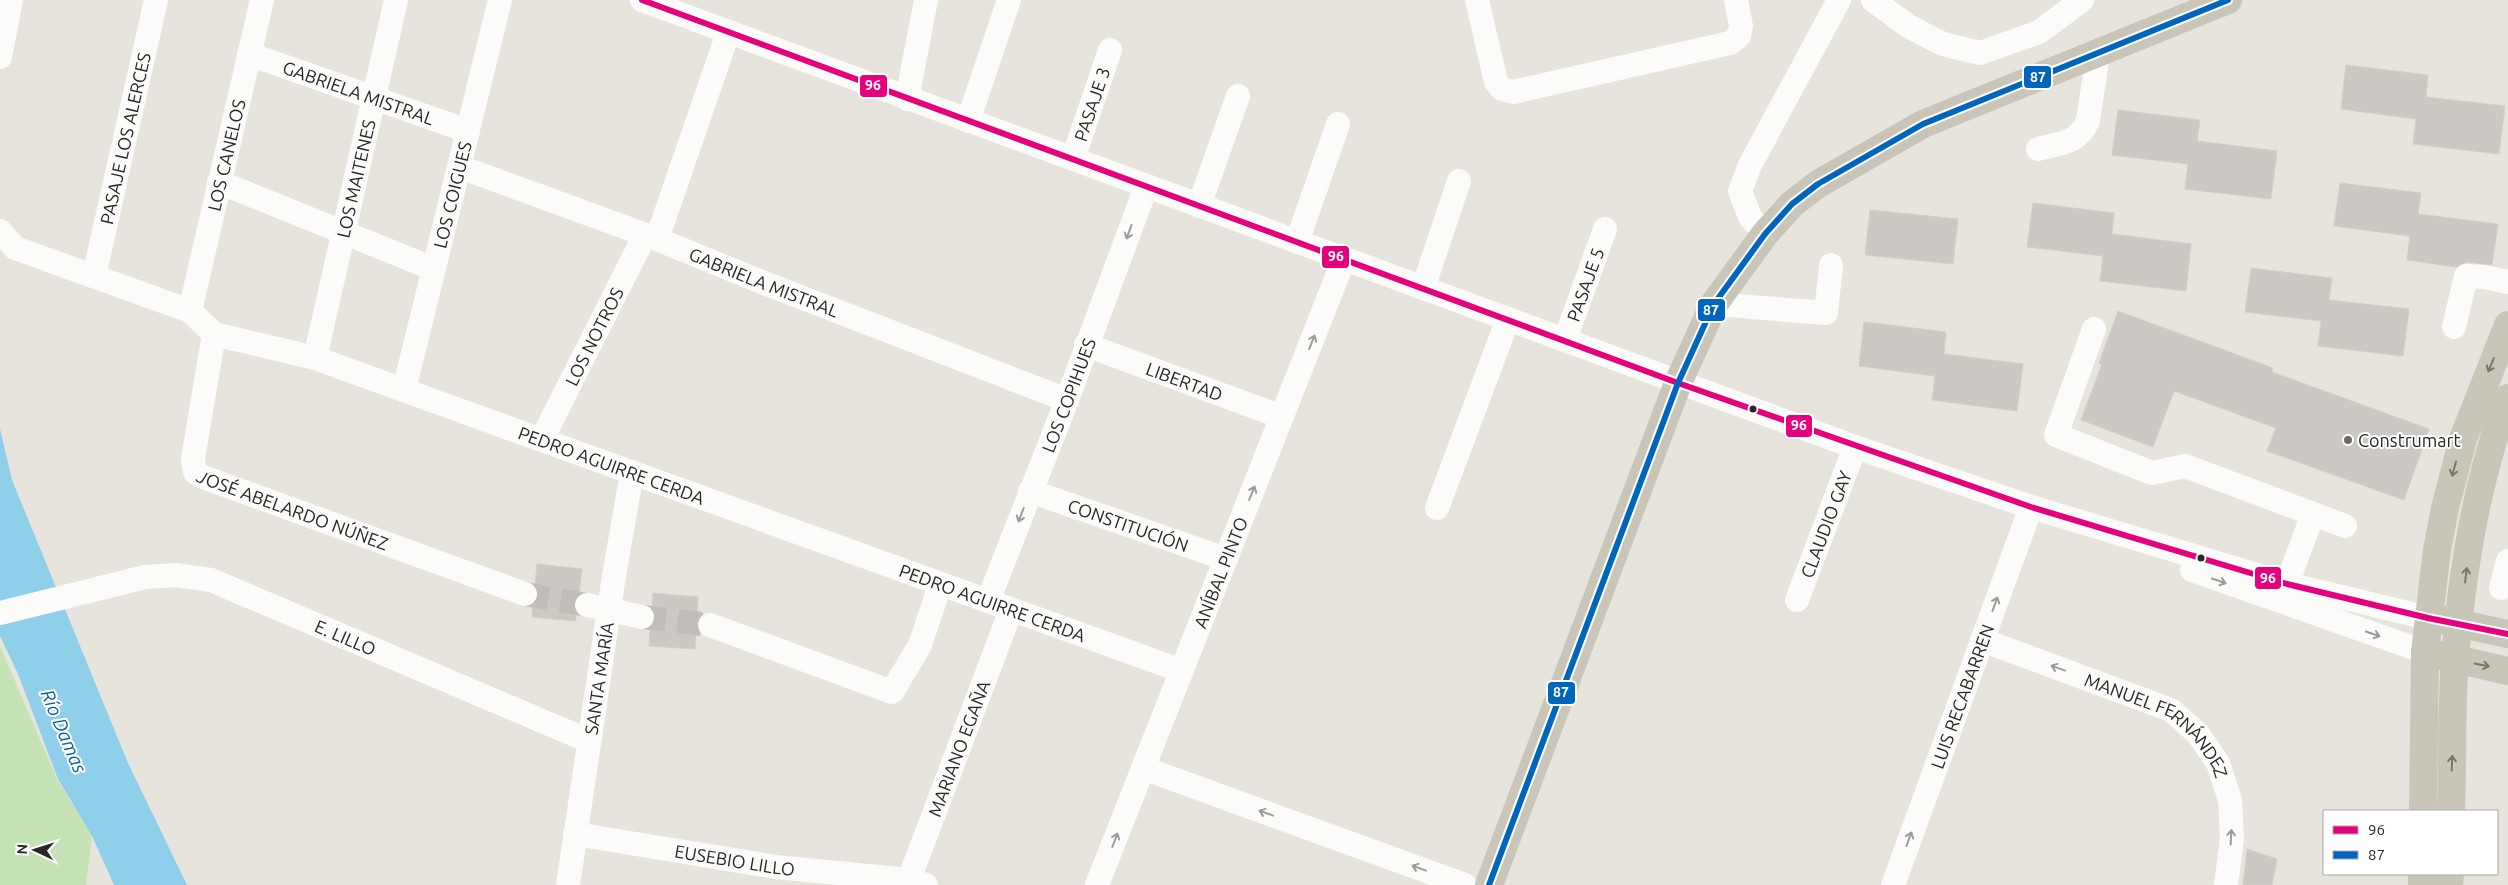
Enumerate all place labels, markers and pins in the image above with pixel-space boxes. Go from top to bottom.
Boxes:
unlabelled marker [1748,404,1758,414]
place label: Construmart [2358,430,2461,450]
marker: Construmart [2342,434,2354,446]
unlabelled marker [2196,553,2206,563]

